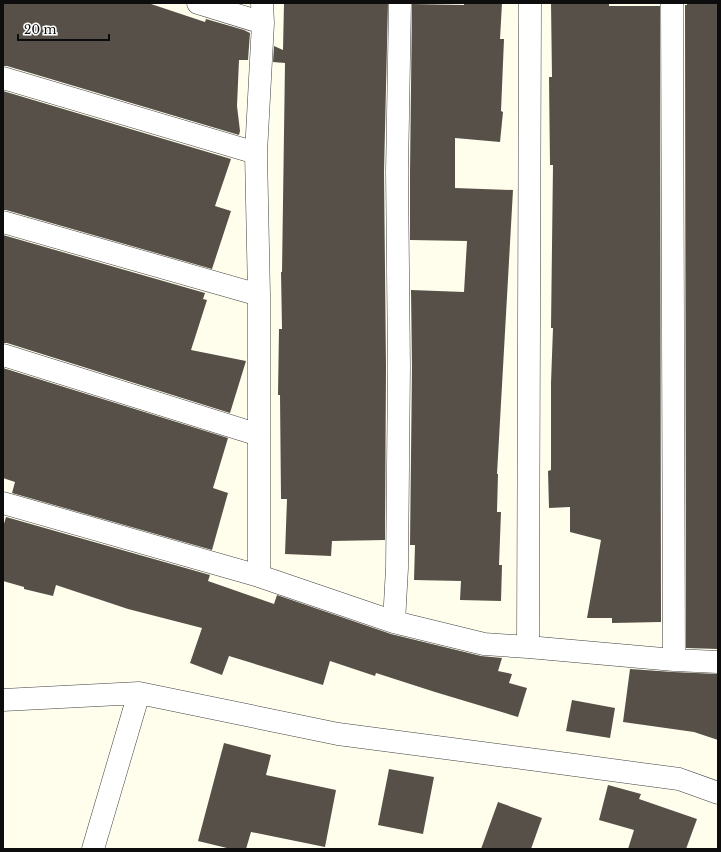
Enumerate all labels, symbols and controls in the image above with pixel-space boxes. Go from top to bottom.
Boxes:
scale bar [18,16,109,42]
text: 20 m [24,22,56,37]

